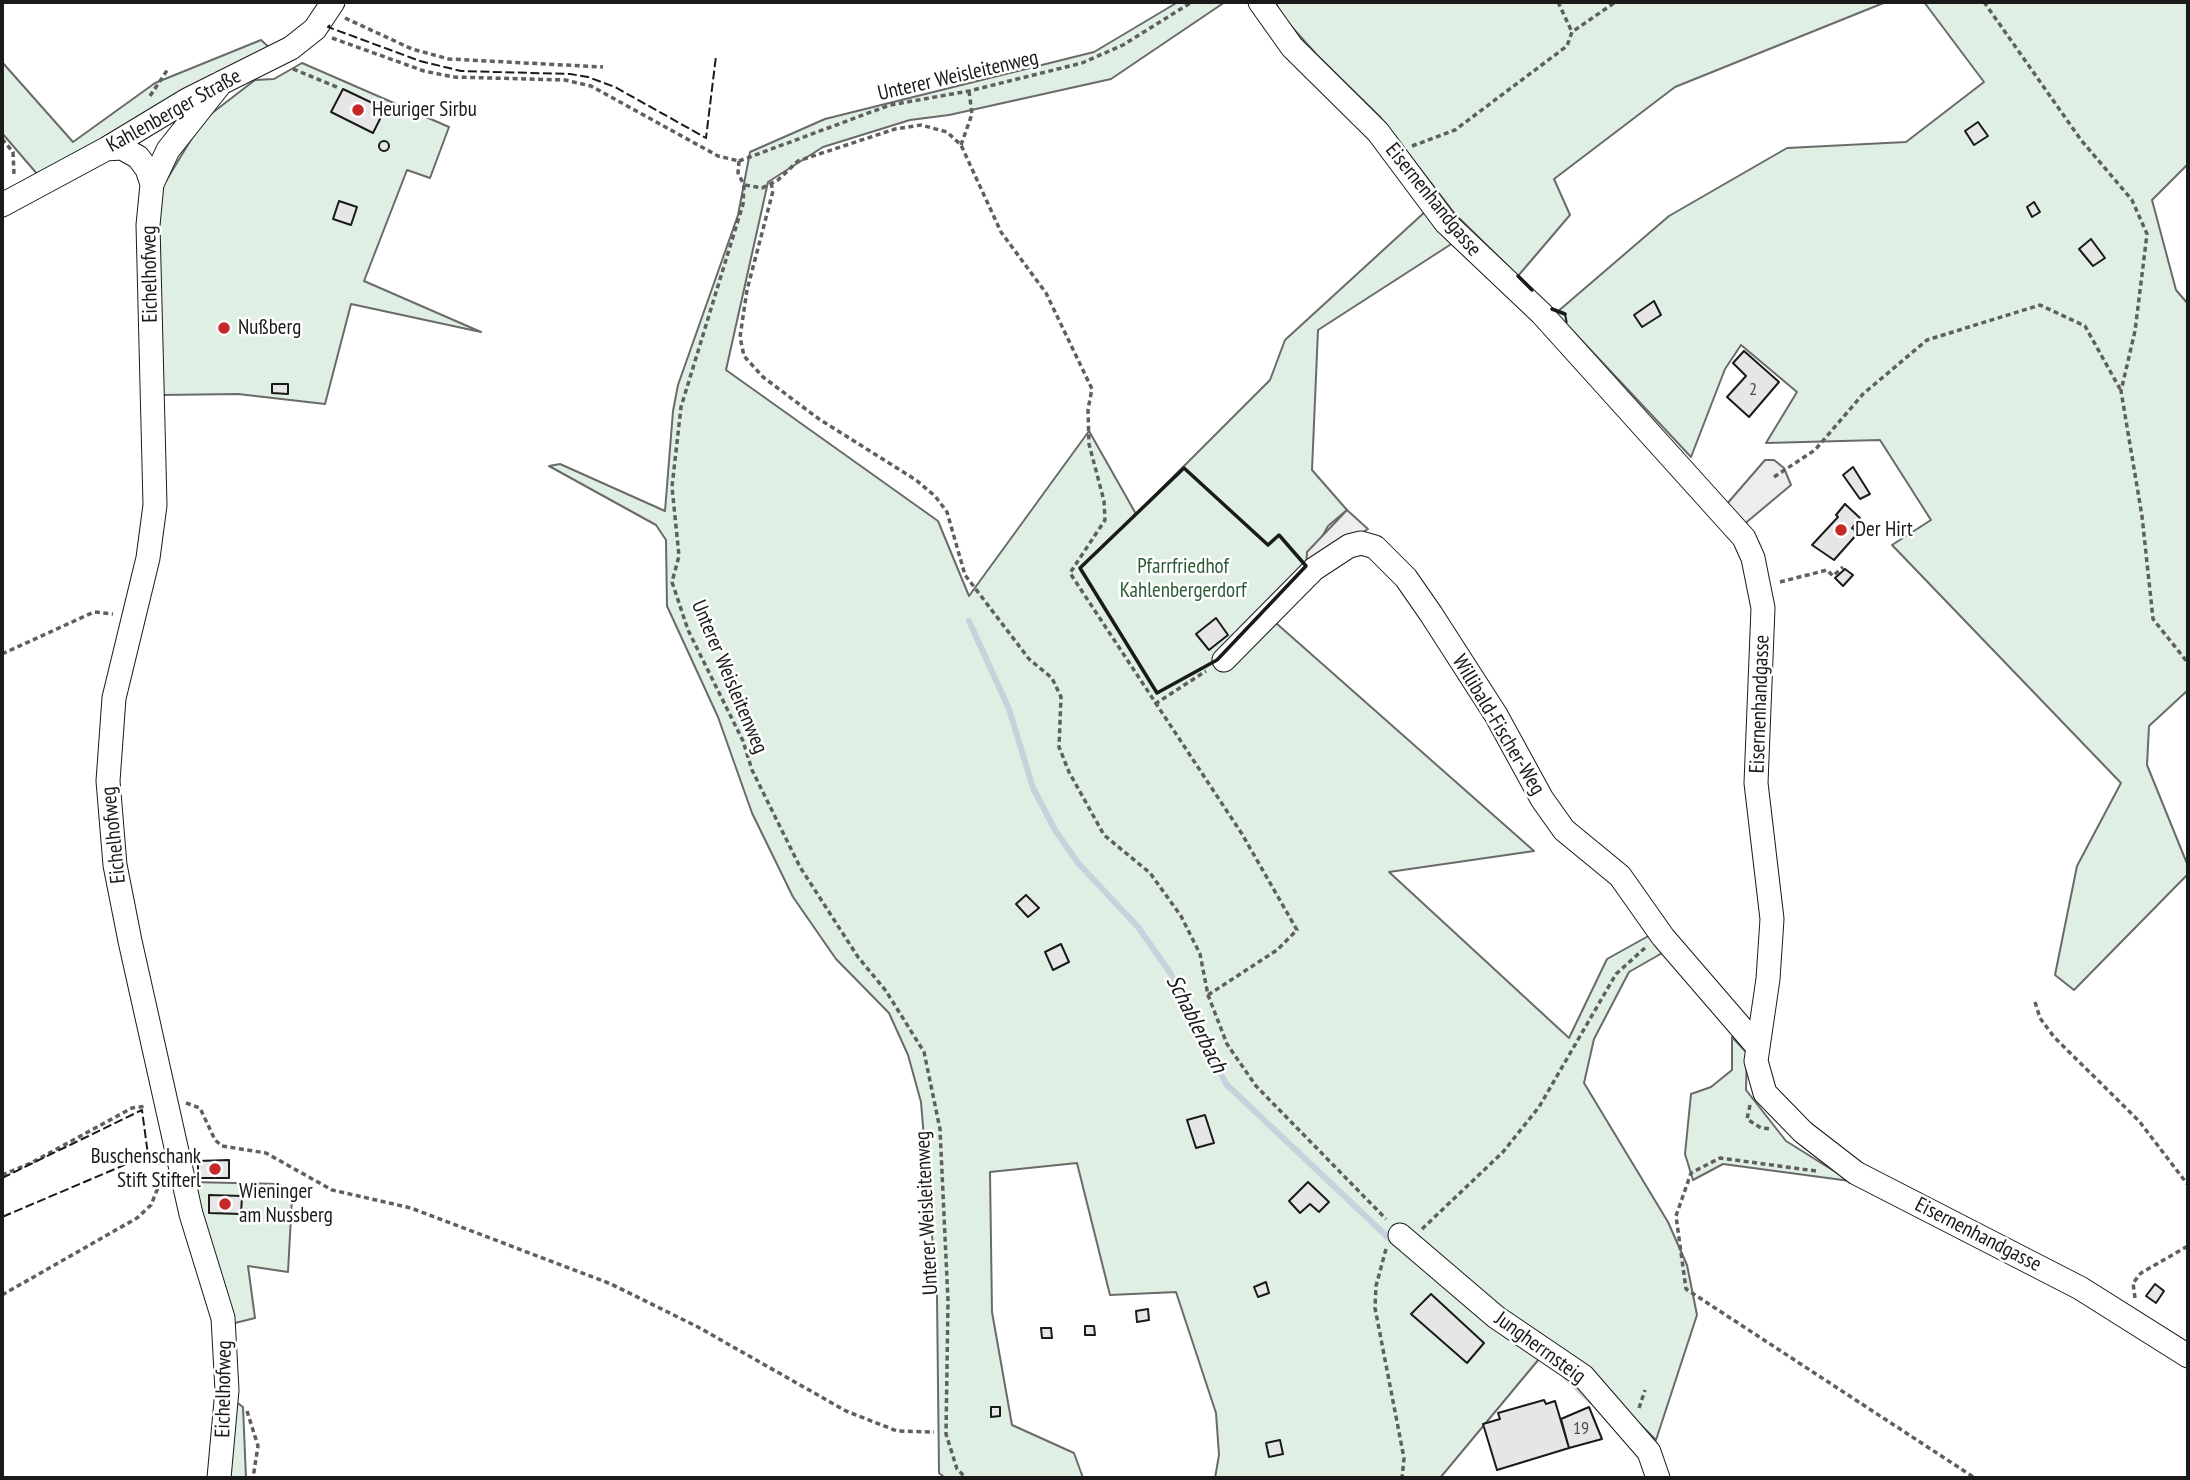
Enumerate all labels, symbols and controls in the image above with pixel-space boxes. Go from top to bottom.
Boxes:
street label: Unterer Weisleitenweg [875,45,1041,107]
street label: Kahlenberger Straße [102,64,246,158]
place label: Heuriger Sirbu [372,97,477,123]
marker: Heuriger Sirbu [350,102,366,118]
street label: Eisernenhandgasse [1380,138,1486,262]
street label: Eichelhofweg [137,225,163,323]
place label: Nußberg [238,315,301,341]
marker: Nußberg [216,320,232,336]
house number: 2 [1749,379,1757,401]
place label: Der Hirt [1855,517,1913,543]
marker: Der Hirt [1833,522,1849,538]
park label: Pfarrfriedhof Kahlenbergerdorf [1120,554,1246,604]
street label: Unterer Weisleitenweg [685,597,773,757]
street label: Eisernenhandgasse [1745,634,1775,774]
street label: Willibald-Fischer-Weg [1446,650,1550,800]
street label: Eichelhofweg [96,785,132,885]
water label: Schablerbach [1160,971,1232,1077]
street label: Unterer Weisleitenweg [910,1130,944,1296]
place label: Buschenschank Stift Stifterl [91,1144,201,1194]
marker: Buschenschank Stift Stifterl [207,1161,223,1177]
place label: Wieninger am Nussberg [239,1179,333,1229]
street label: Eisernenhandgasse [1911,1192,2045,1278]
marker: Wieninger am Nussberg [217,1196,233,1212]
street label: Jungherrnsteig [1490,1307,1590,1389]
street label: Eichelhofweg [211,1340,237,1438]
house number: 19 [1573,1418,1589,1440]

